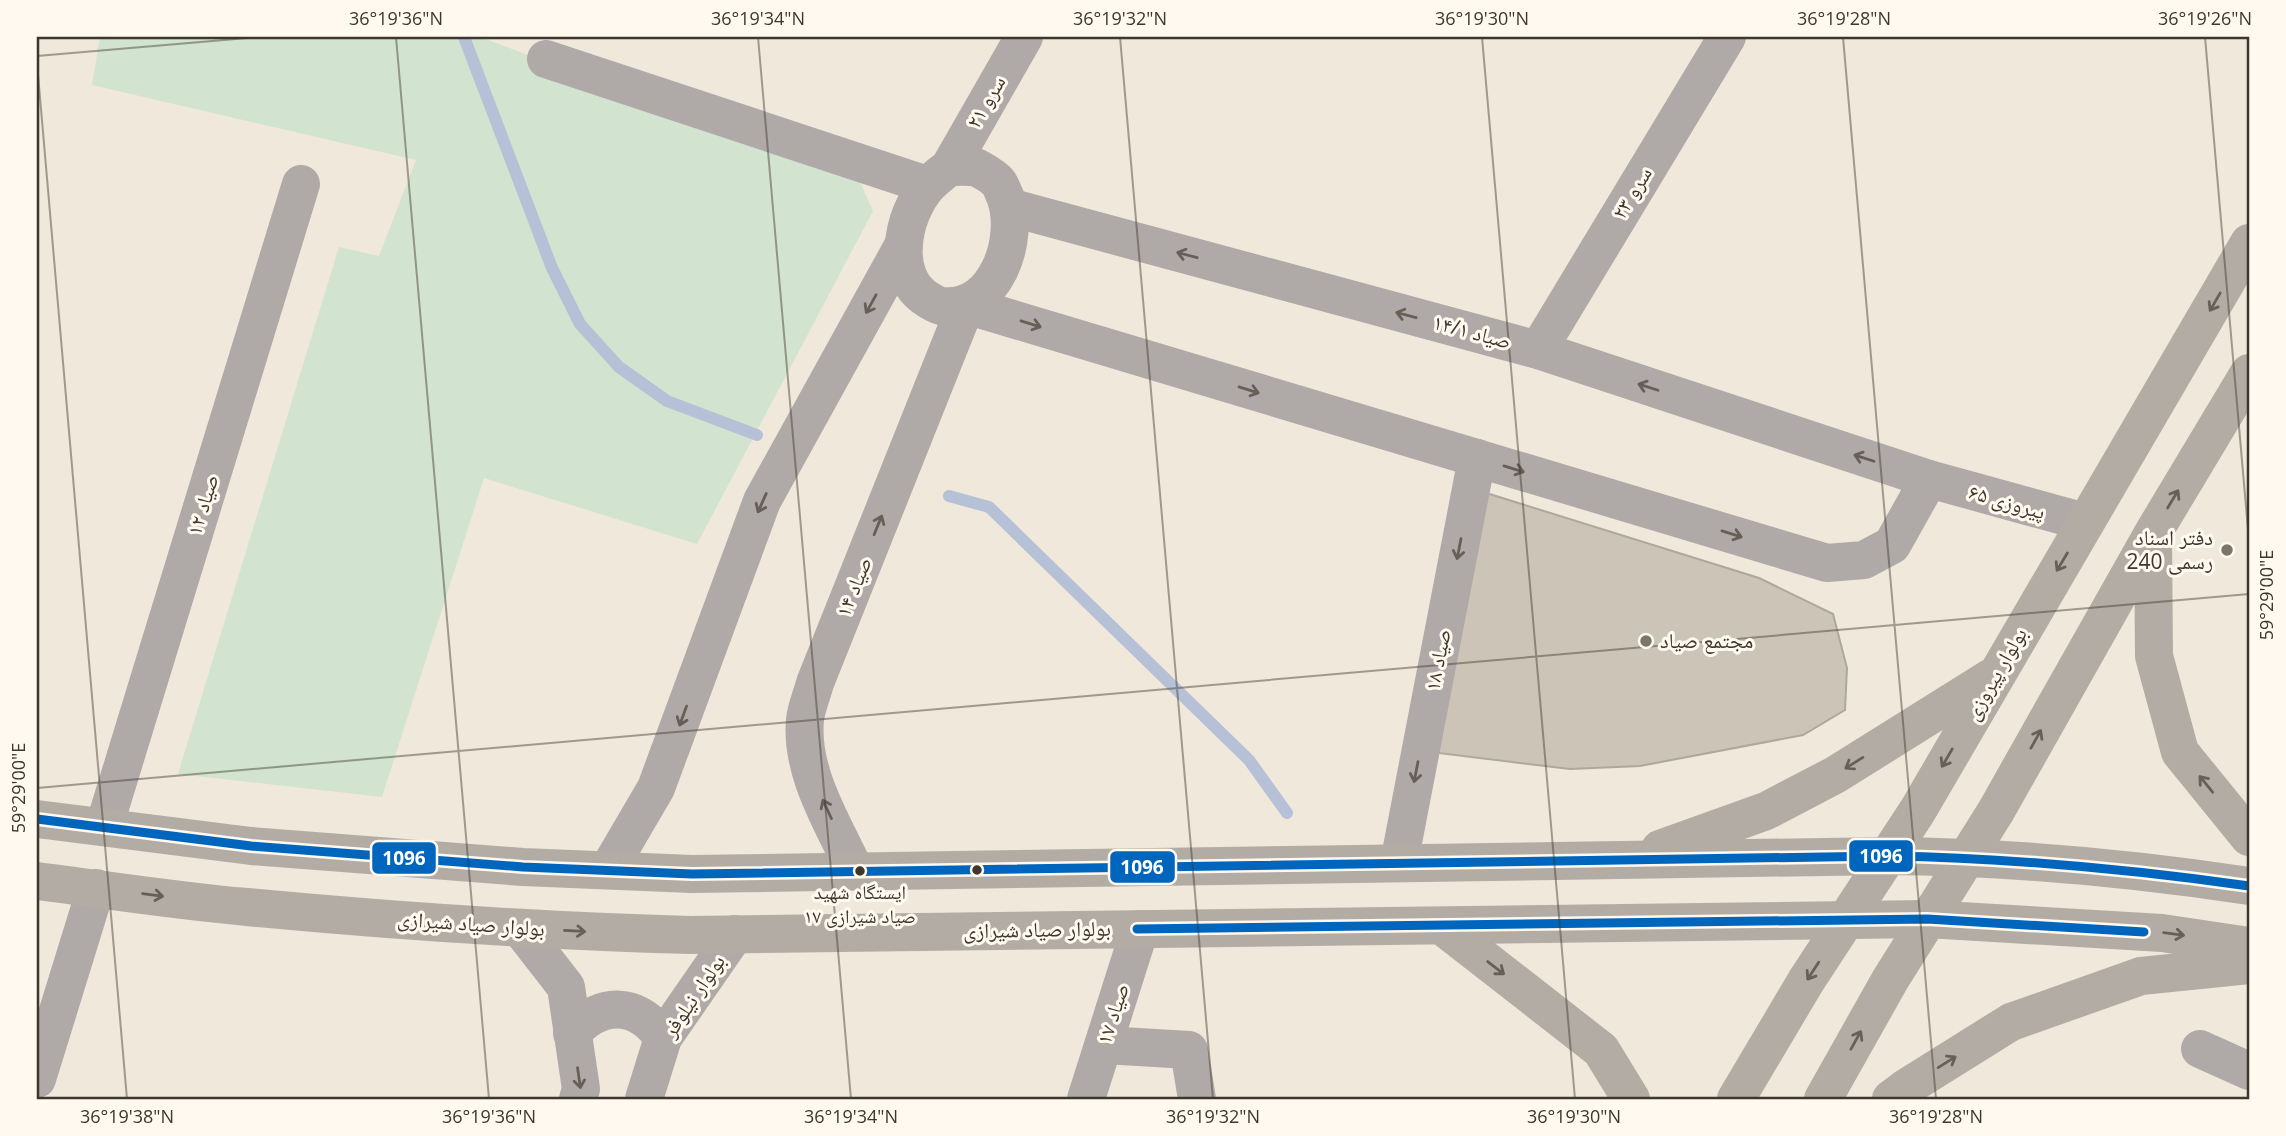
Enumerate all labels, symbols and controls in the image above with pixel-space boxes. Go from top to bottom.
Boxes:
text: 36°19'36"N [349,6,443,30]
text: 36°19'34"N [711,6,805,30]
text: 36°19'32"N [1073,6,1167,30]
text: 36°19'30"N [1435,6,1529,30]
text: 36°19'28"N [1797,6,1891,30]
text: 36°19'26"N [2158,6,2252,30]
street label: سرو ۲۱ [959,70,1011,133]
street label: سرو ۲۳ [1605,161,1658,224]
one-way arrow [1176,248,1199,261]
one-way arrow [2208,292,2222,312]
one-way arrow [864,293,878,313]
one-way arrow [1396,307,1418,320]
street label: صیاد ۱۴/۱ [1430,307,1514,355]
one-way arrow [1020,319,1042,332]
one-way arrow [1637,379,1659,392]
one-way arrow [1238,384,1260,397]
one-way arrow [1853,451,1875,463]
one-way arrow [1503,463,1525,476]
street label: صیاد ۱۲ [180,471,225,539]
street label: پیروزی ۶۵ [1966,477,2049,525]
one-way arrow [2166,490,2180,510]
one-way arrow [755,492,768,514]
one-way arrow [873,515,886,537]
place label: دفتر اسناد رسمی 240 [2126,523,2213,575]
one-way arrow [1721,529,1743,542]
one-way arrow [1452,537,1466,560]
marker: دفتر اسناد رسمی 240 [2219,542,2235,558]
text: 59°29'00"E [2254,550,2278,640]
one-way arrow [2055,551,2069,571]
street label: صیاد ۱۴ [828,552,878,621]
street label: بولوار پیروزی [1957,622,2033,725]
place label: مجتمع صیاد [1660,626,1753,654]
street label: صیاد ۱۸ [1417,627,1457,693]
marker: مجتمع صیاد [1638,633,1654,649]
one-way arrow [675,705,688,727]
one-way arrow [2029,730,2043,750]
text: 59°29'00"E [6,743,30,833]
one-way arrow [1940,747,1953,768]
one-way arrow [1845,756,1865,770]
one-way arrow [1409,760,1423,783]
one-way arrow [2198,776,2213,794]
one-way arrow [820,799,833,820]
line badge: 1096 [1848,839,1914,873]
line badge: 1096 [371,841,437,875]
text: 1096 [1859,843,1903,869]
text: 1096 [382,845,426,871]
line badge: 1096 [1109,850,1176,884]
text: 1096 [1120,854,1164,880]
unlabelled marker [970,863,984,877]
marker: ایستگاه شهید صیاد شیرازی ۱۷ [853,864,867,878]
place label: ایستگاه شهید صیاد شیرازی ۱۷ [804,879,916,929]
one-way arrow [141,889,164,902]
street label: بولوار صیاد شیرازی [396,904,546,942]
street label: بولوار صیاد شیرازی [963,914,1111,944]
one-way arrow [563,924,586,937]
one-way arrow [2162,928,2185,941]
street label: بولوار نیلوفر [655,949,731,1043]
one-way arrow [1486,960,1505,975]
one-way arrow [1805,961,1820,980]
street label: صیاد ۱۷ [1089,980,1135,1048]
one-way arrow [1849,1030,1863,1050]
one-way arrow [1937,1054,1957,1068]
one-way arrow [572,1066,585,1088]
text: 36°19'38"N [80,1104,174,1128]
text: 36°19'36"N [442,1104,536,1128]
text: 36°19'34"N [804,1104,898,1128]
text: 36°19'32"N [1166,1104,1260,1128]
text: 36°19'30"N [1527,1104,1621,1128]
text: 36°19'28"N [1889,1104,1983,1128]

